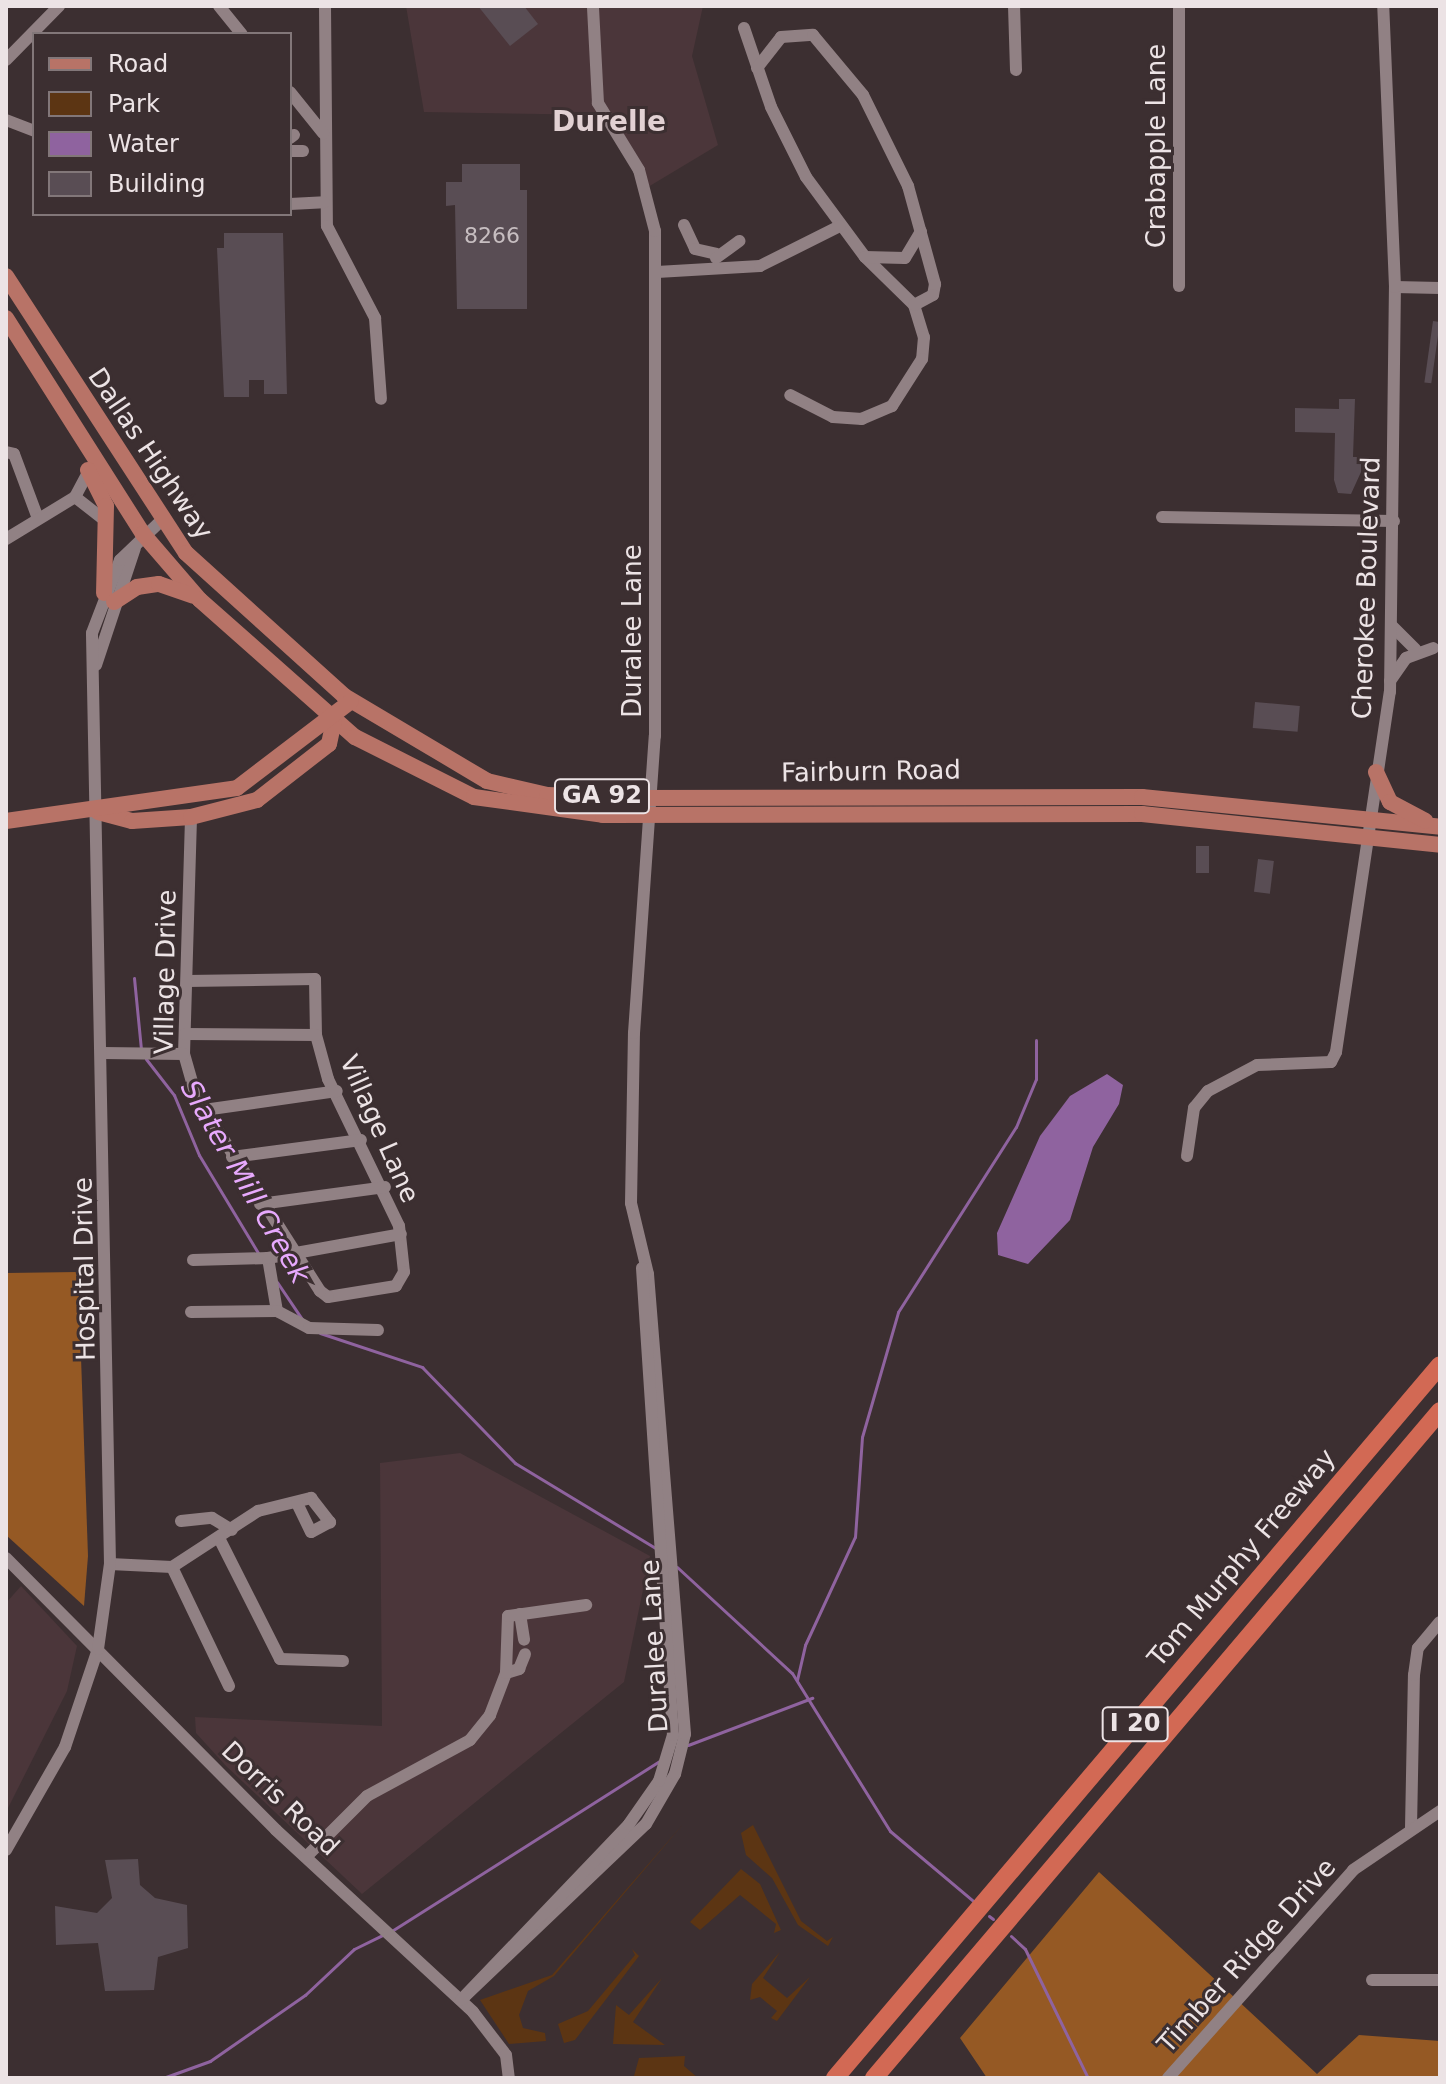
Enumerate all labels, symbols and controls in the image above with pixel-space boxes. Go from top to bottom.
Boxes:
legend [32,32,292,216]
street label: Crabapple Lane [1141,44,1173,248]
text: Road [108,50,168,78]
text: Park [108,90,160,118]
district label: Durelle [552,105,666,139]
text: Water [108,130,179,158]
text: Building [108,170,205,198]
house number: 8266 [464,223,520,249]
street label: Dallas Highway [81,362,219,546]
street label: Cherokee Boulevard [1347,456,1387,720]
street label: Duralee Lane [617,544,649,718]
street label: Fairburn Road [781,755,961,789]
road number: GA 92 [552,776,652,816]
street label: Village Drive [149,889,183,1055]
street label: Village Lane [333,1050,425,1208]
water label: Slater Mill Creek [173,1074,317,1290]
street label: Hospital Drive [68,1177,102,1361]
street label: Tom Murphy Freeway [1142,1443,1342,1673]
street label: Duralee Lane [635,1559,675,1733]
road number: I 20 [1101,1704,1169,1744]
street label: Dorris Road [215,1735,345,1863]
street label: Timber Ridge Drive [1151,1852,1343,2060]

